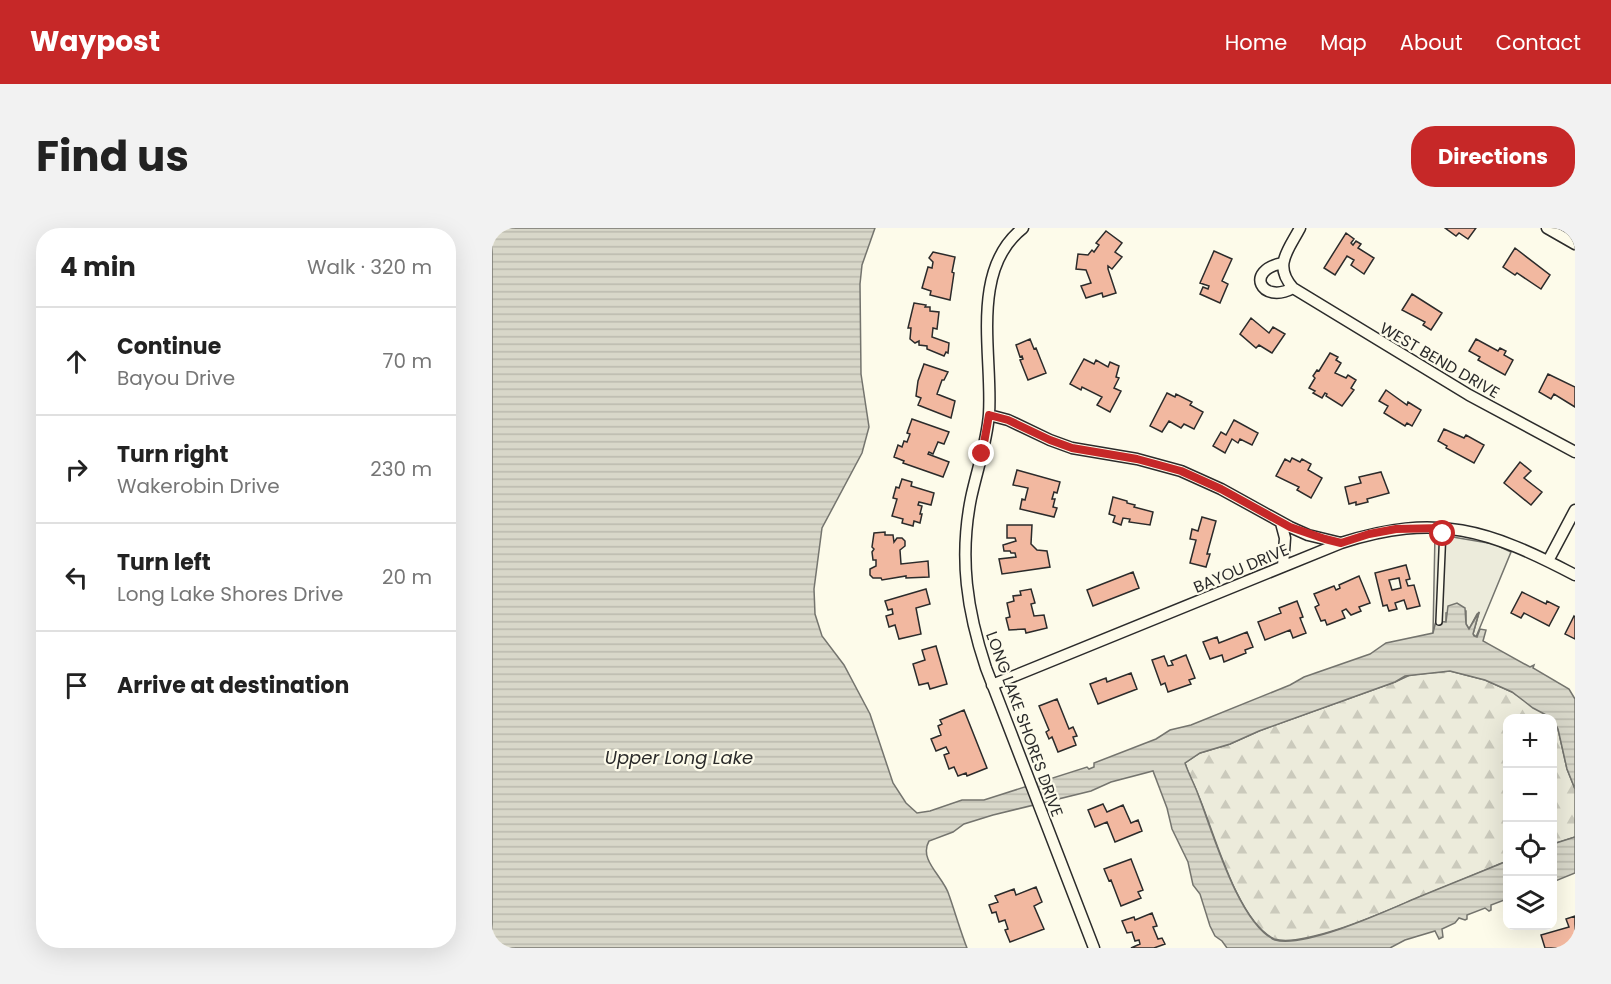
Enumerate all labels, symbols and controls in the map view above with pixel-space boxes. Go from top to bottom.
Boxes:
text: Waypost [30,22,160,61]
text: Home [1225,28,1287,57]
text: Map [1320,28,1367,57]
text: About [1400,28,1463,57]
text: Contact [1496,28,1581,57]
button: Directions [1411,126,1575,187]
text: Find us [36,127,189,186]
text: 4 min [60,249,136,285]
text: Walk · 320 m [307,253,432,281]
street label: WEST BEND DRIVE [1376,317,1504,404]
text: Continue [117,331,221,362]
icon: ahead [60,345,93,378]
text: 70 m [383,347,432,375]
text: Bayou Drive [117,364,235,392]
text: Turn right [117,439,228,470]
route end [968,440,994,466]
icon: right [60,453,93,486]
text: 230 m [370,455,432,483]
text: Wakerobin Drive [117,472,280,500]
route start [1429,520,1455,546]
street label: BAYOU DRIVE [1190,538,1292,599]
text: Turn left [117,547,211,578]
icon: left [60,561,93,594]
text: 20 m [382,563,432,591]
text: Long Lake Shores Drive [117,580,343,608]
street label: LONG LAKE SHORES DRIVE [980,628,1069,820]
icon: arrive [60,669,93,702]
text: Arrive at destination [117,670,349,701]
map controls [1503,714,1557,930]
button: + [1503,714,1557,768]
water label: Upper Long Lake [605,745,753,770]
button: − [1503,768,1557,822]
button: locate [1503,822,1557,876]
button: layers [1503,876,1557,930]

